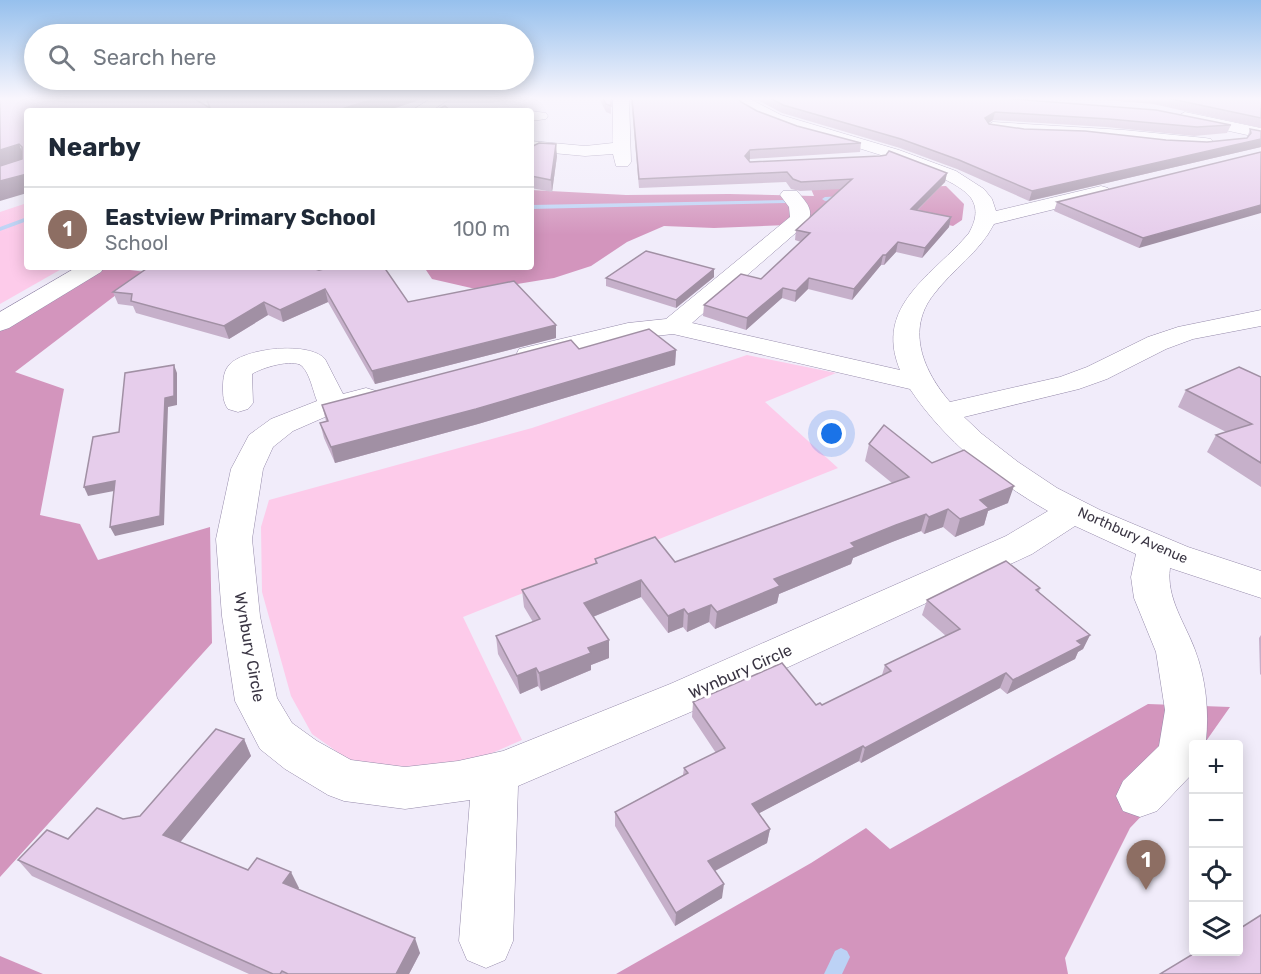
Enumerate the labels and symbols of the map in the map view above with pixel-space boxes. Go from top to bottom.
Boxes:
your location [817,419,846,448]
street label: Northbury Avenue [1075,504,1191,567]
street label: Wynbury Circle [231,591,269,703]
street label: Wynbury Circle [686,640,795,703]
pin: 1 [1126,840,1166,890]

